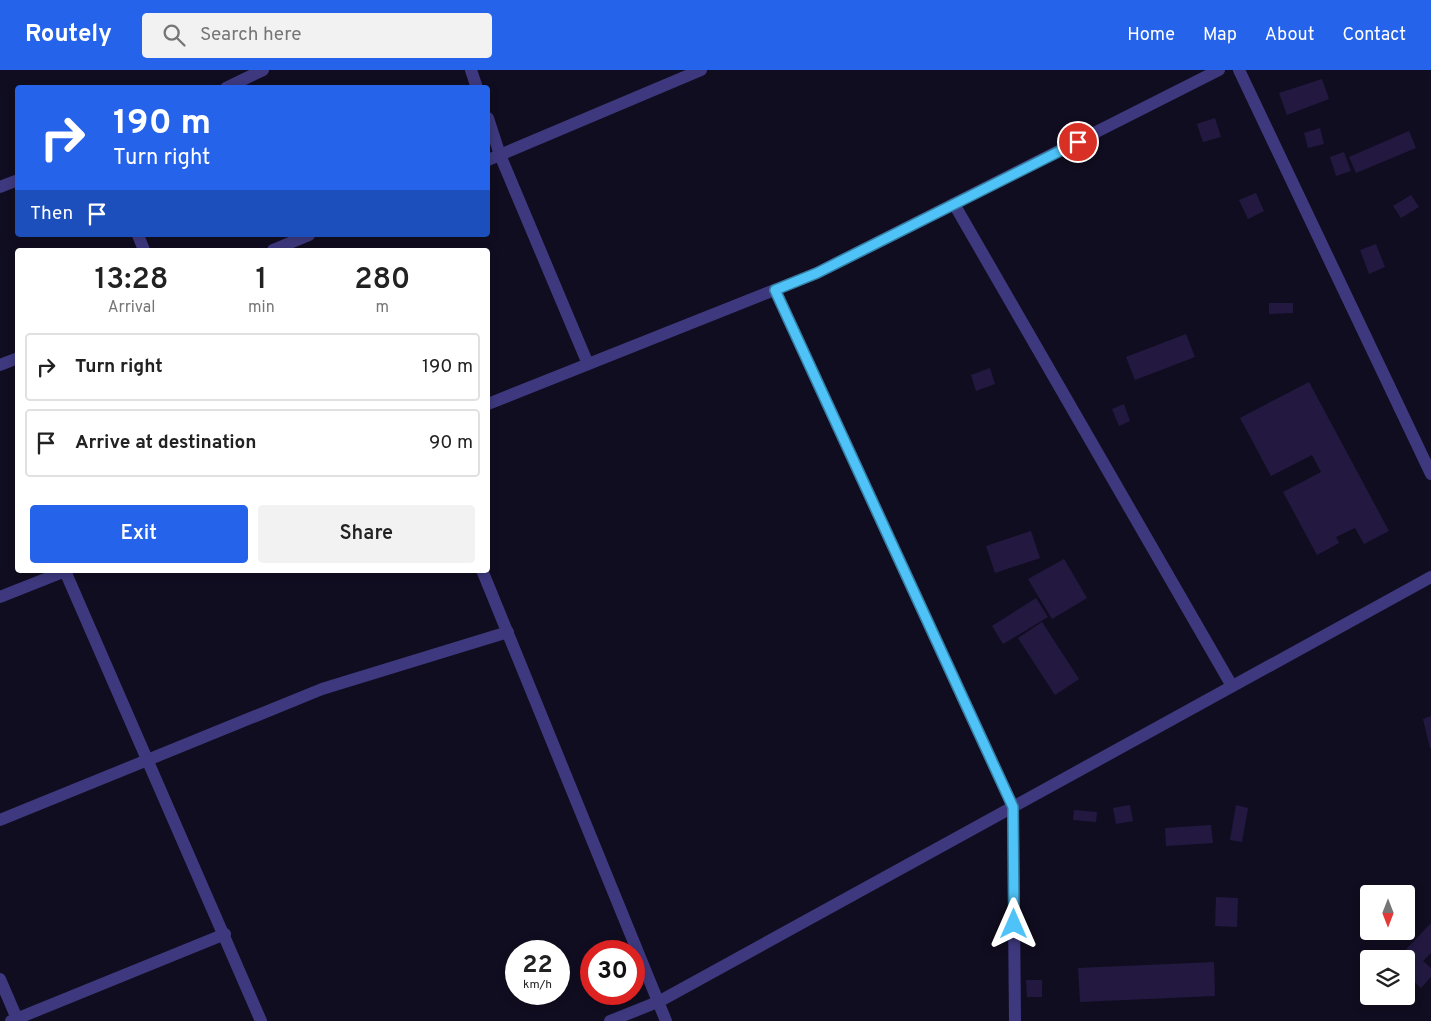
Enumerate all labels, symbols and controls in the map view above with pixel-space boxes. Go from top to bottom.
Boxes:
search box [142,13,492,58]
text: Routely [25,20,112,50]
icon: search [160,21,188,49]
text: Search here [200,23,301,47]
text: Home [1127,24,1175,47]
text: Map [1203,24,1237,47]
text: About [1265,24,1314,47]
text: Contact [1342,24,1406,47]
text: 190 m [113,102,211,146]
icon: right [30,105,95,170]
pin [1057,121,1099,163]
icon: arrive [1064,128,1092,156]
text: Turn right [113,145,210,172]
icon: arrive [83,200,111,228]
text: Then [30,202,73,226]
text: 13:28 [95,262,168,299]
text: 1 [255,262,267,299]
text: 280 [354,262,410,299]
text: Arrival [108,298,155,318]
text: min [248,298,275,318]
text: m [376,298,389,318]
icon: right [32,353,60,381]
text: Turn right [75,355,163,379]
text: 190 m [422,355,473,379]
icon: arrive [32,429,60,457]
text: Arrive at destination [75,431,256,455]
text: 90 m [429,431,473,455]
button: Exit [30,505,248,563]
button: Share [258,505,475,563]
north arrow [1360,885,1415,940]
map controls [1360,885,1415,1005]
position arrow [987,897,1039,949]
speed limit sign: 30 [580,940,645,1005]
text: 22 [522,950,553,982]
button: layers [1360,950,1415,1005]
text: km/h [523,977,552,993]

